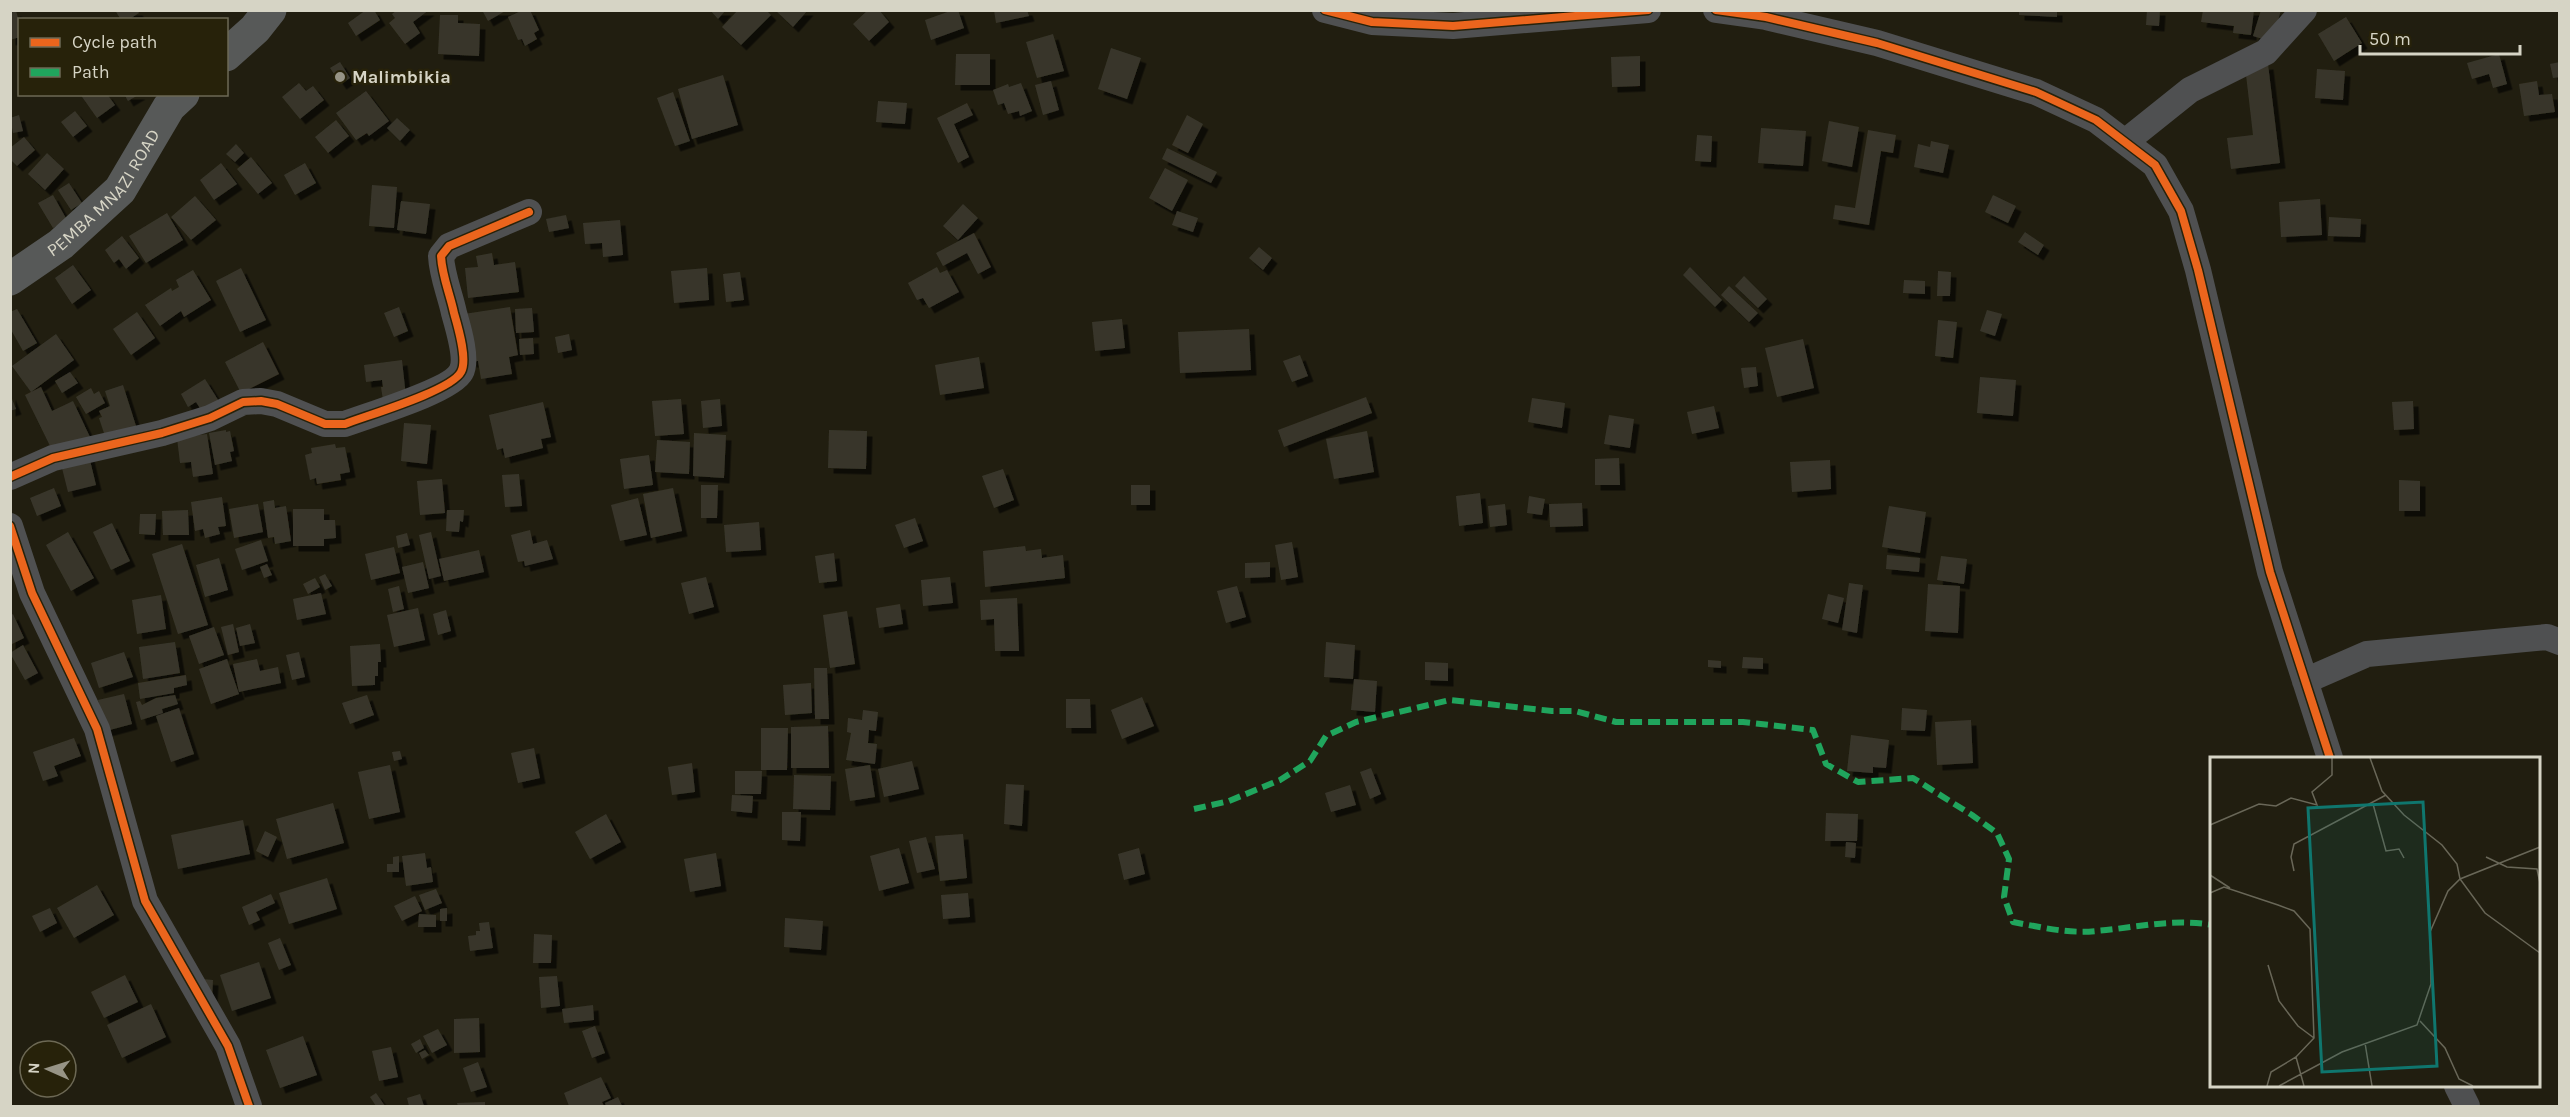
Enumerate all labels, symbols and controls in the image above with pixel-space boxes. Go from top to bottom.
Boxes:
legend [18,18,228,96]
scale bar [2360,18,2520,56]
text: 50 m [2369,28,2411,50]
text: Cycle path [72,31,157,53]
text: Path [72,61,110,83]
place label: Malimbikia [352,66,451,88]
marker: Malimbikia [333,70,347,84]
street label: PEMBA MNAZI ROAD [43,125,165,261]
inset map [2210,757,2540,1087]
north arrow [18,1039,78,1099]
text: N [24,1062,43,1074]

